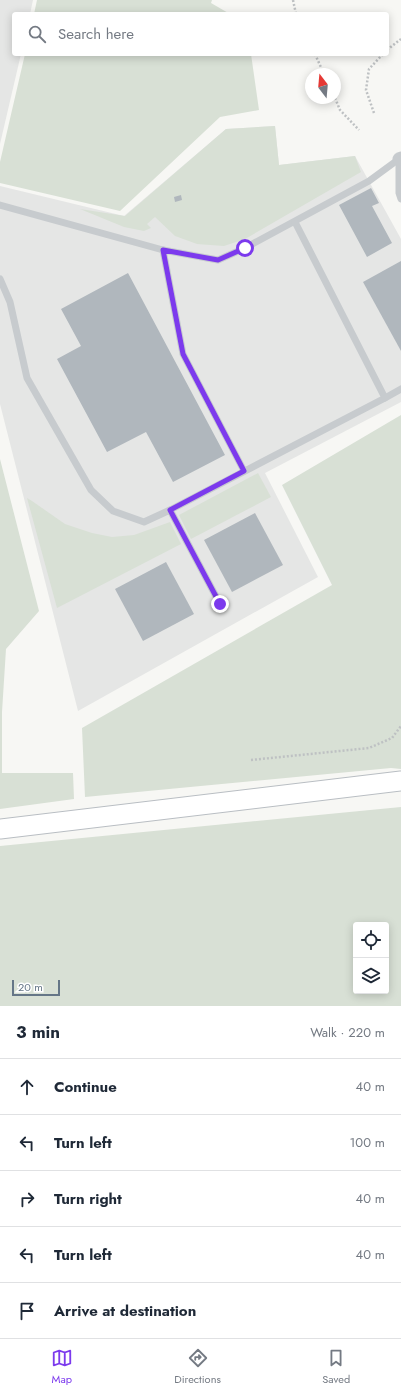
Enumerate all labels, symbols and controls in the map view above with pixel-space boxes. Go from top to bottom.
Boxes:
search box [12,12,389,56]
icon: search [26,23,48,45]
text: Search here [58,23,134,45]
north arrow [305,68,341,104]
route start [236,239,254,257]
route end [211,595,229,613]
map controls [353,922,389,994]
button: locate [353,922,389,958]
button: layers [353,958,389,994]
scale bar [12,978,60,997]
text: 20 m [18,979,43,995]
text: 3 min [16,1020,60,1044]
text: Walk · 220 m [310,1023,385,1042]
icon: ahead [16,1076,38,1098]
text: Continue [54,1076,117,1098]
text: 40 m [356,1077,385,1096]
icon: left [16,1132,38,1154]
text: Turn left [54,1132,112,1154]
text: 100 m [350,1133,385,1152]
icon: right [16,1188,38,1210]
text: Turn right [54,1188,122,1210]
text: 40 m [356,1189,385,1208]
icon: left [16,1244,38,1266]
text: Turn left [54,1244,112,1266]
text: 40 m [356,1245,385,1264]
icon: arrive [16,1300,38,1322]
text: Arrive at destination [54,1300,196,1322]
tab: Map [51,1347,73,1387]
tab: Directions [174,1347,221,1387]
tab: Saved [322,1347,350,1387]

